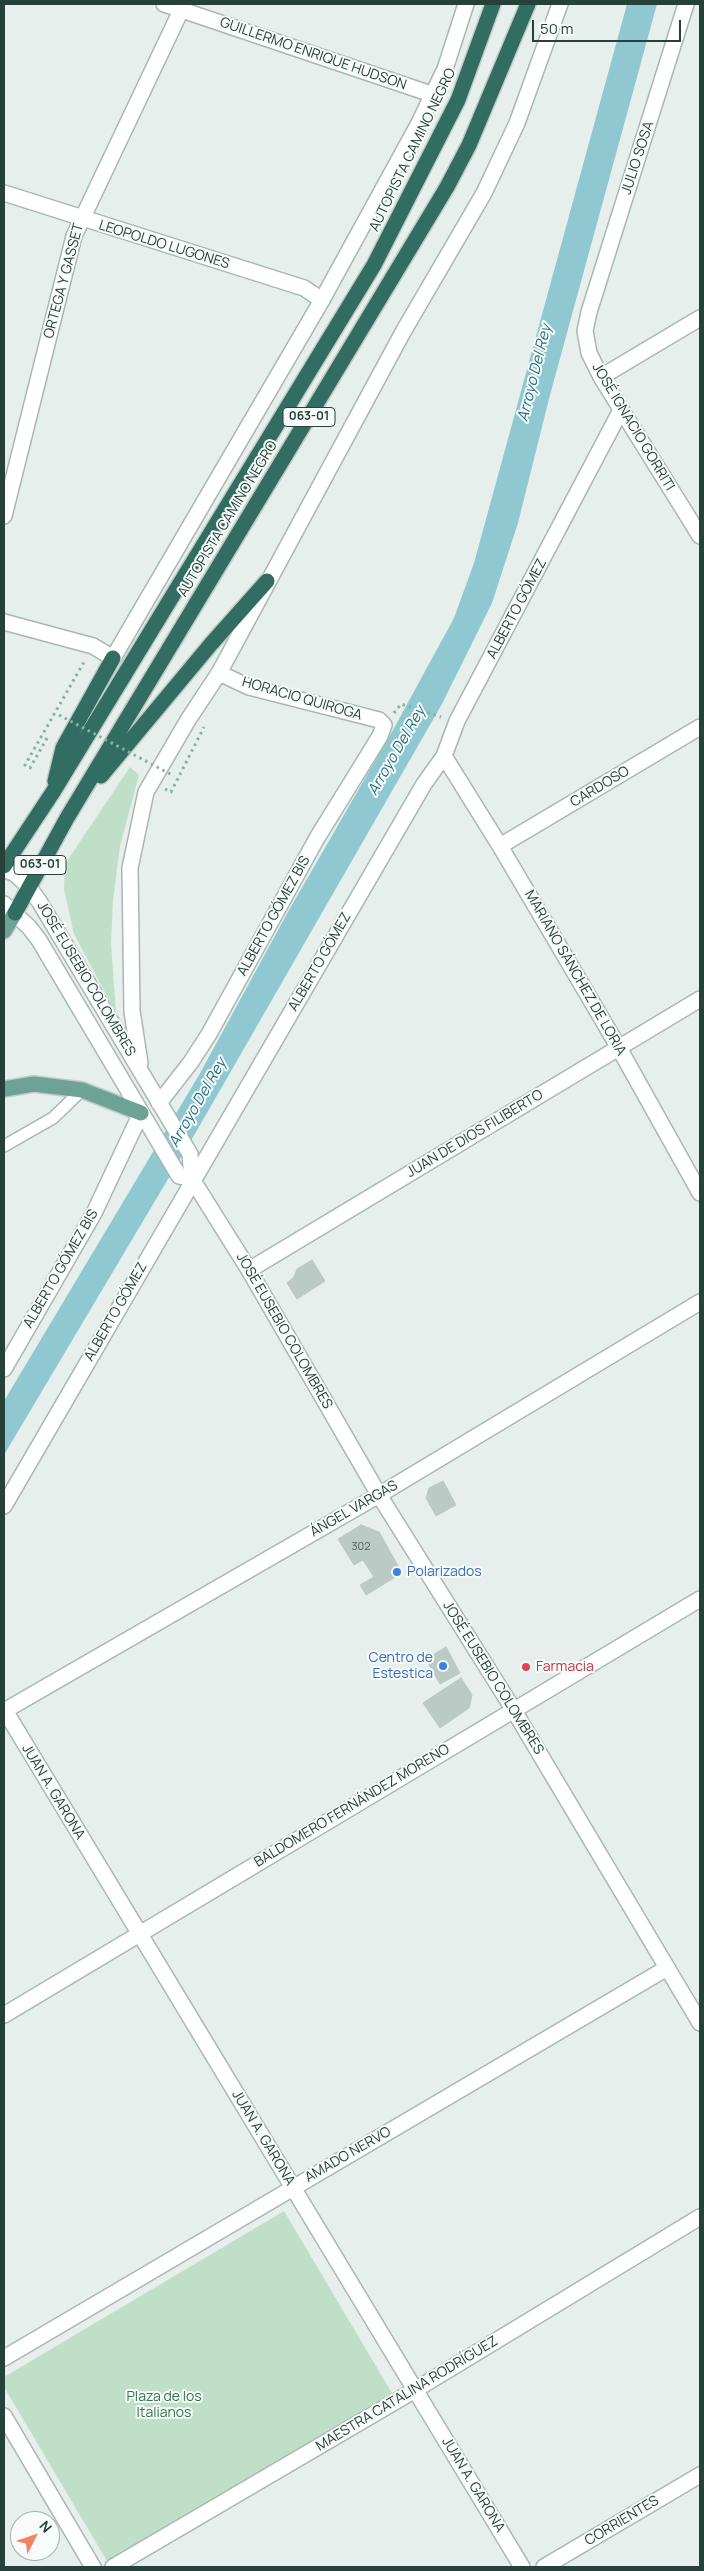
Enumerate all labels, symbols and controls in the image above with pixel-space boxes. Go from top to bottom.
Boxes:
scale bar [534,10,683,42]
street label: GUILLERMO ENRIQUE HUDSON [217,14,409,94]
text: 50 m [540,18,574,39]
street label: AUTOPISTA CAMINO NEGRO [366,66,460,234]
street label: JULIO SOSA [618,119,658,197]
street label: LEOPOLDO LUGONES [97,217,231,273]
street label: ORTEGA Y GASSET [41,222,87,340]
water label: Arroyo Del Rey [514,323,556,423]
street label: JOSÉ IGNACIO GORRITI [588,360,678,494]
road number: 063-01 [283,408,335,427]
street label: AUTOPISTA CAMINO NEGRO [175,438,281,600]
street label: ALBERTO GÓMEZ [484,556,550,662]
street label: HORACIO QUIROGA [240,674,364,724]
water label: Arroyo Del Rey [364,703,430,799]
street label: CARDOSO [568,763,632,811]
street label: ALBERTO GÓMEZ BIS [234,853,314,979]
road number: 063-01 [14,856,66,874]
street label: MARIANO SÁNCHEZ DE LORIA [521,887,629,1059]
street label: JOSÉ EUSEBIO COLOMBRES [33,899,139,1059]
street label: ALBERTO GÓMEZ [285,910,355,1014]
water label: Arroyo Del Rey [165,1055,231,1151]
street label: JUAN DE DIOS FILIBERTO [404,1087,546,1181]
street label: ALBERTO GÓMEZ BIS [20,1207,102,1331]
street label: JOSÉ EUSEBIO COLOMBRES [232,1250,336,1412]
street label: ALBERTO GÓMEZ [81,1260,151,1364]
street label: ÁNGEL VARGAS [307,1477,401,1541]
house number: 302 [351,1540,371,1554]
place label: Polarizados [407,1564,482,1580]
marker: Polarizados [391,1566,403,1578]
street label: JOSÉ EUSEBIO COLOMBRES [439,1598,547,1758]
place label: Centro de Estestica [369,1650,433,1682]
place label: Farmacia [536,1659,594,1675]
marker: Centro de Estestica [437,1660,449,1672]
marker: Farmacia [520,1661,532,1673]
street label: JUAN A. GARONA [18,1741,88,1843]
street label: BALDOMERO FERNÁNDEZ MORENO [251,1741,453,1871]
street label: JUAN A. GARONA [228,2087,298,2189]
street label: AMADO NERVO [302,2124,394,2186]
street label: MAESTRA CATALINA RODRÍGUEZ [313,2333,501,2455]
park label: Plaza de los Italianos [126,2389,202,2422]
street label: JUAN A. GARONA [438,2434,508,2536]
street label: CORRIENTES [582,2492,662,2550]
north arrow [10,2511,60,2561]
text: N [35,2516,56,2537]

